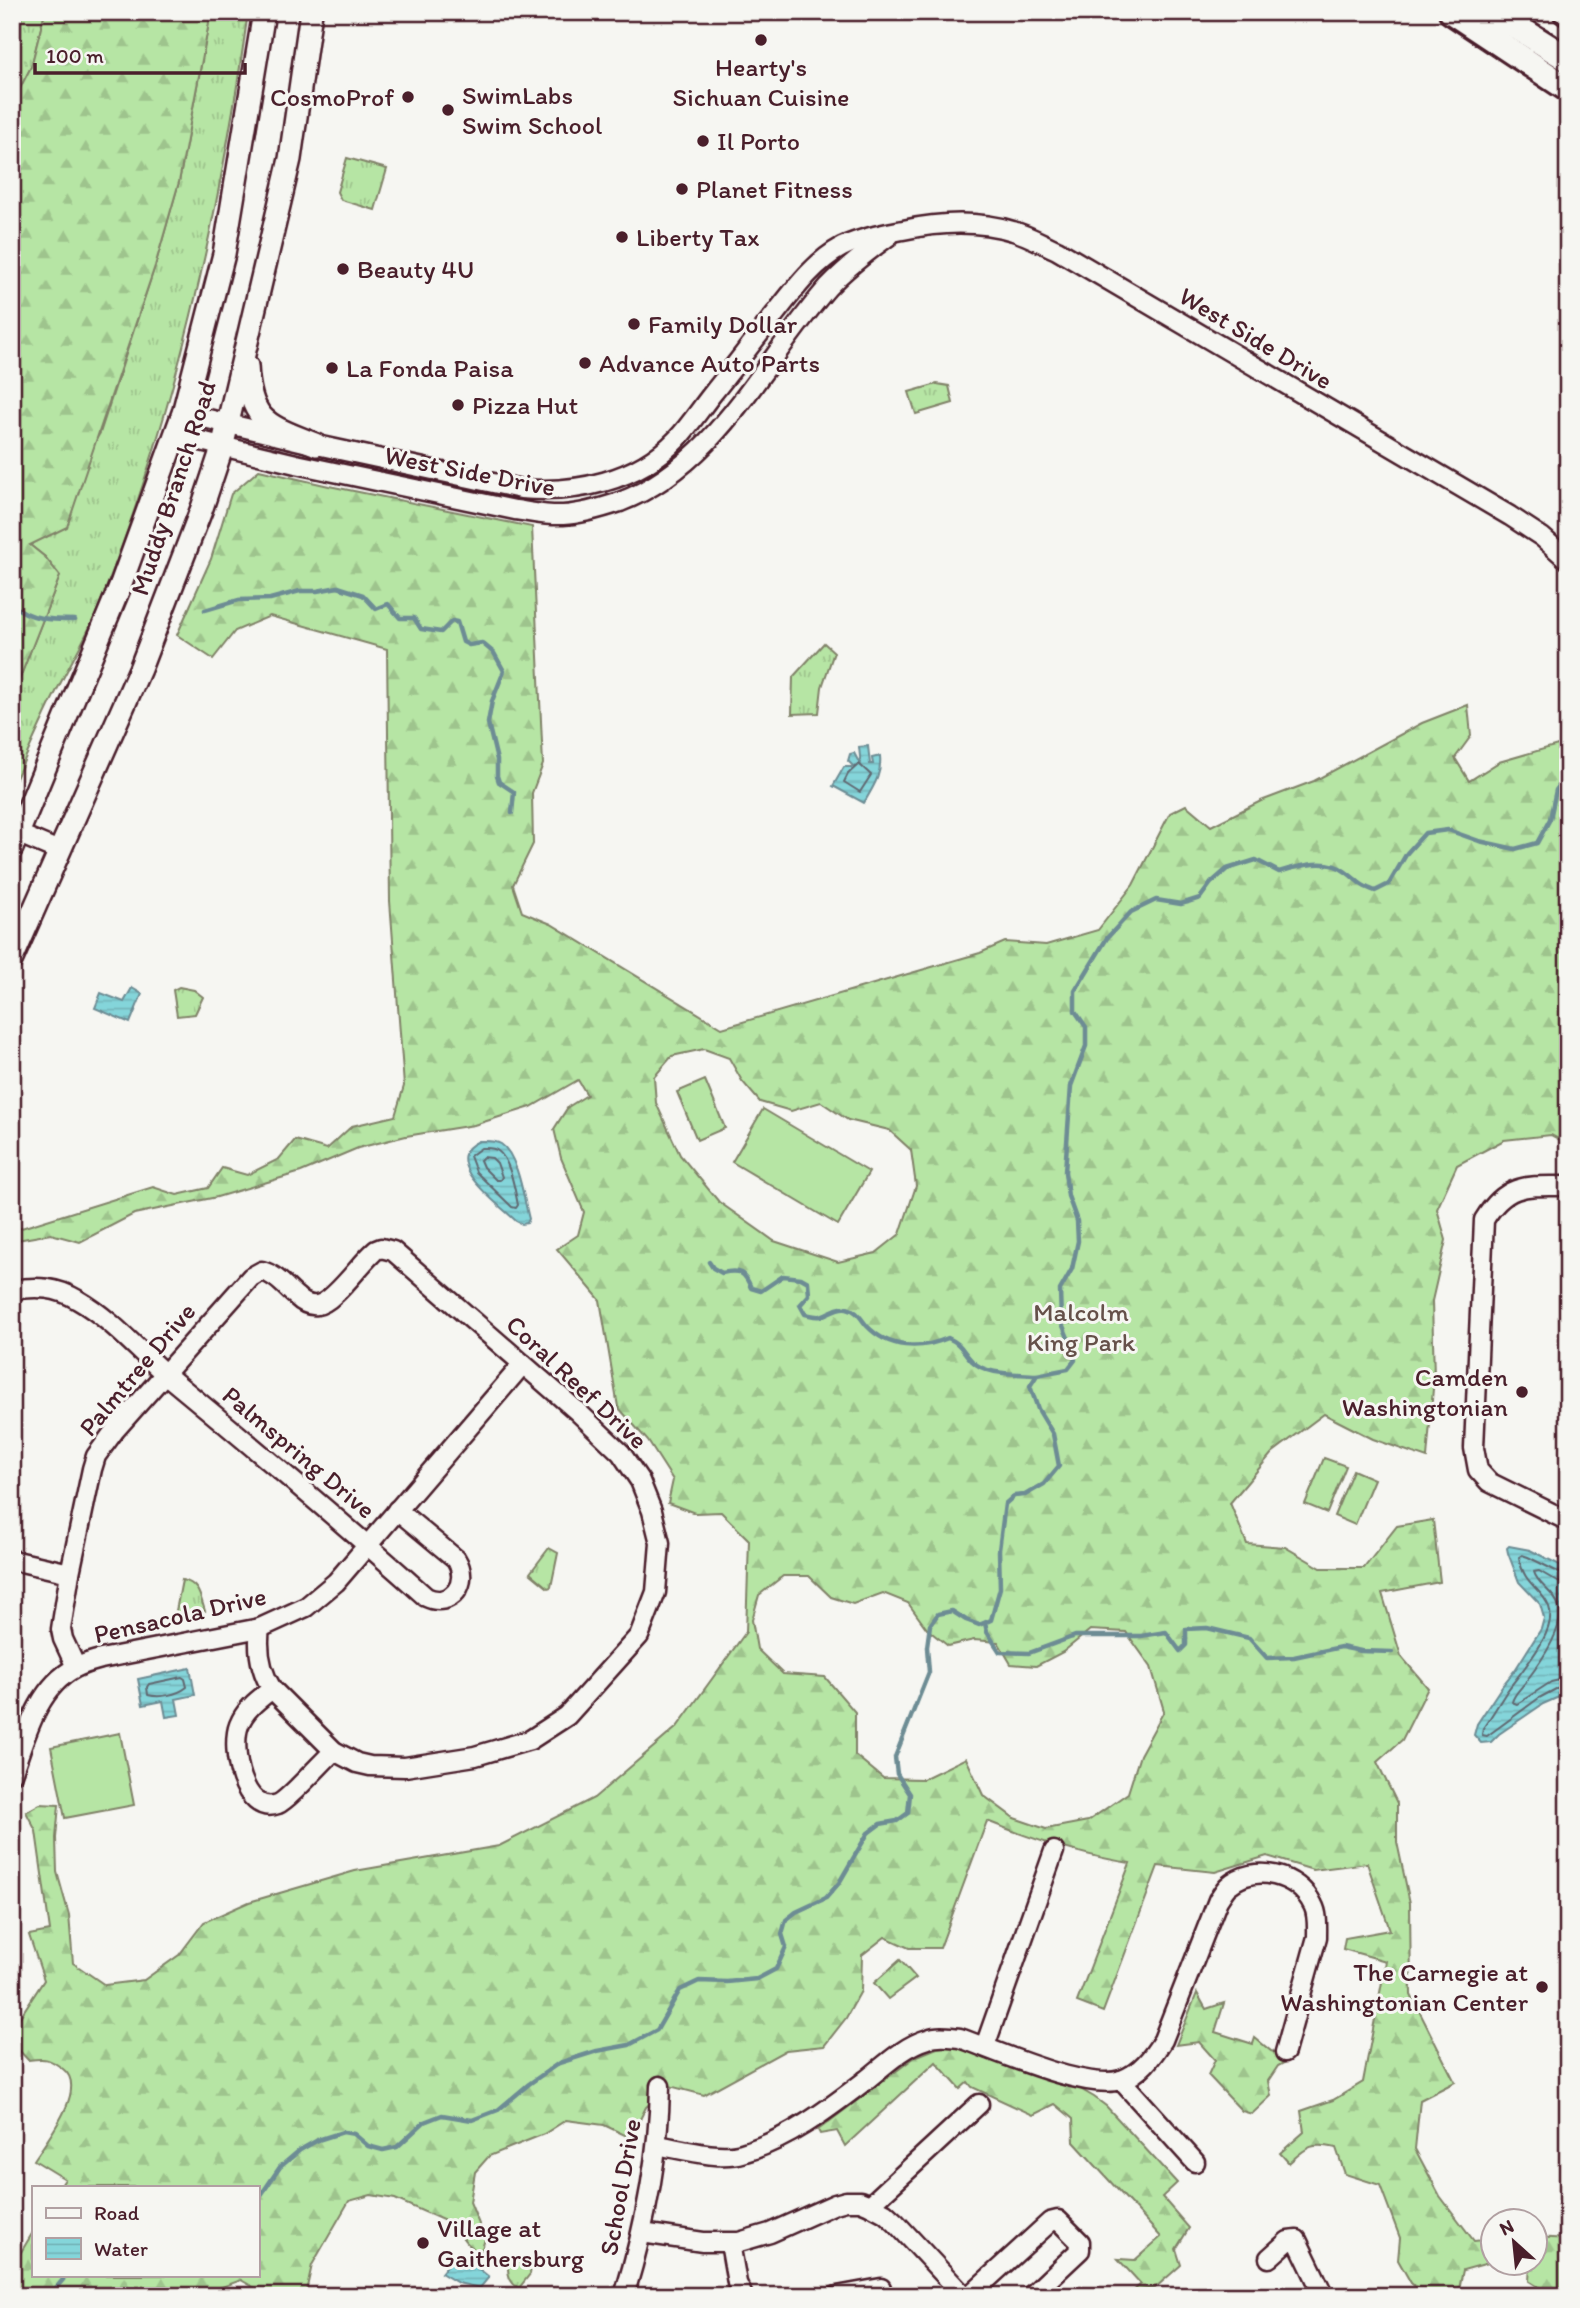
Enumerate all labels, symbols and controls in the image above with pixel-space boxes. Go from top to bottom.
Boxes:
scale bar [35,32,245,76]
marker: Hearty's Sichuan Cuisine [753,32,769,48]
text: 100 m [46,43,104,68]
place label: Hearty's Sichuan Cuisine [673,51,849,113]
place label: SwimLabs Swim School [462,79,602,141]
place label: CosmoProf [270,81,394,113]
marker: CosmoProf [400,89,416,105]
marker: SwimLabs Swim School [440,102,456,118]
place label: Il Porto [717,125,800,157]
marker: Il Porto [695,133,711,149]
place label: Planet Fitness [696,173,853,205]
marker: Planet Fitness [674,181,690,197]
place label: Liberty Tax [636,221,760,253]
marker: Liberty Tax [614,229,630,245]
place label: Beauty 4U [357,253,474,285]
marker: Beauty 4U [335,261,351,277]
street label: West Side Drive [1174,280,1338,396]
place label: Family Dollar [648,308,798,340]
marker: Family Dollar [626,316,642,332]
place label: Advance Auto Parts [599,347,820,379]
place label: La Fonda Paisa [346,352,514,384]
marker: Advance Auto Parts [577,355,593,371]
marker: La Fonda Paisa [324,360,340,376]
street label: Muddy Branch Road [123,377,223,599]
place label: Pizza Hut [472,389,578,421]
marker: Pizza Hut [450,397,466,413]
street label: West Side Drive [382,439,558,503]
street label: Palmtree Drive [72,1296,202,1442]
park label: Malcolm King Park [1027,1296,1136,1358]
street label: Coral Reef Drive [500,1308,654,1456]
place label: Camden Washingtonian [1342,1361,1508,1423]
street label: Palmspring Drive [216,1379,382,1525]
marker: Camden Washingtonian [1514,1384,1530,1400]
street label: Pensacola Drive [91,1580,269,1650]
place label: The Carnegie at Washingtonian Center [1280,1956,1529,2018]
marker: The Carnegie at Washingtonian Center [1534,1979,1550,1995]
street label: School Drive [592,2116,648,2258]
legend [32,2186,259,2276]
text: Road [94,2200,140,2225]
north arrow [1478,2206,1548,2276]
place label: Village at Gaithersburg [437,2212,585,2274]
text: N [1496,2214,1517,2240]
marker: Village at Gaithersburg [415,2235,431,2251]
text: Water [94,2236,148,2261]

